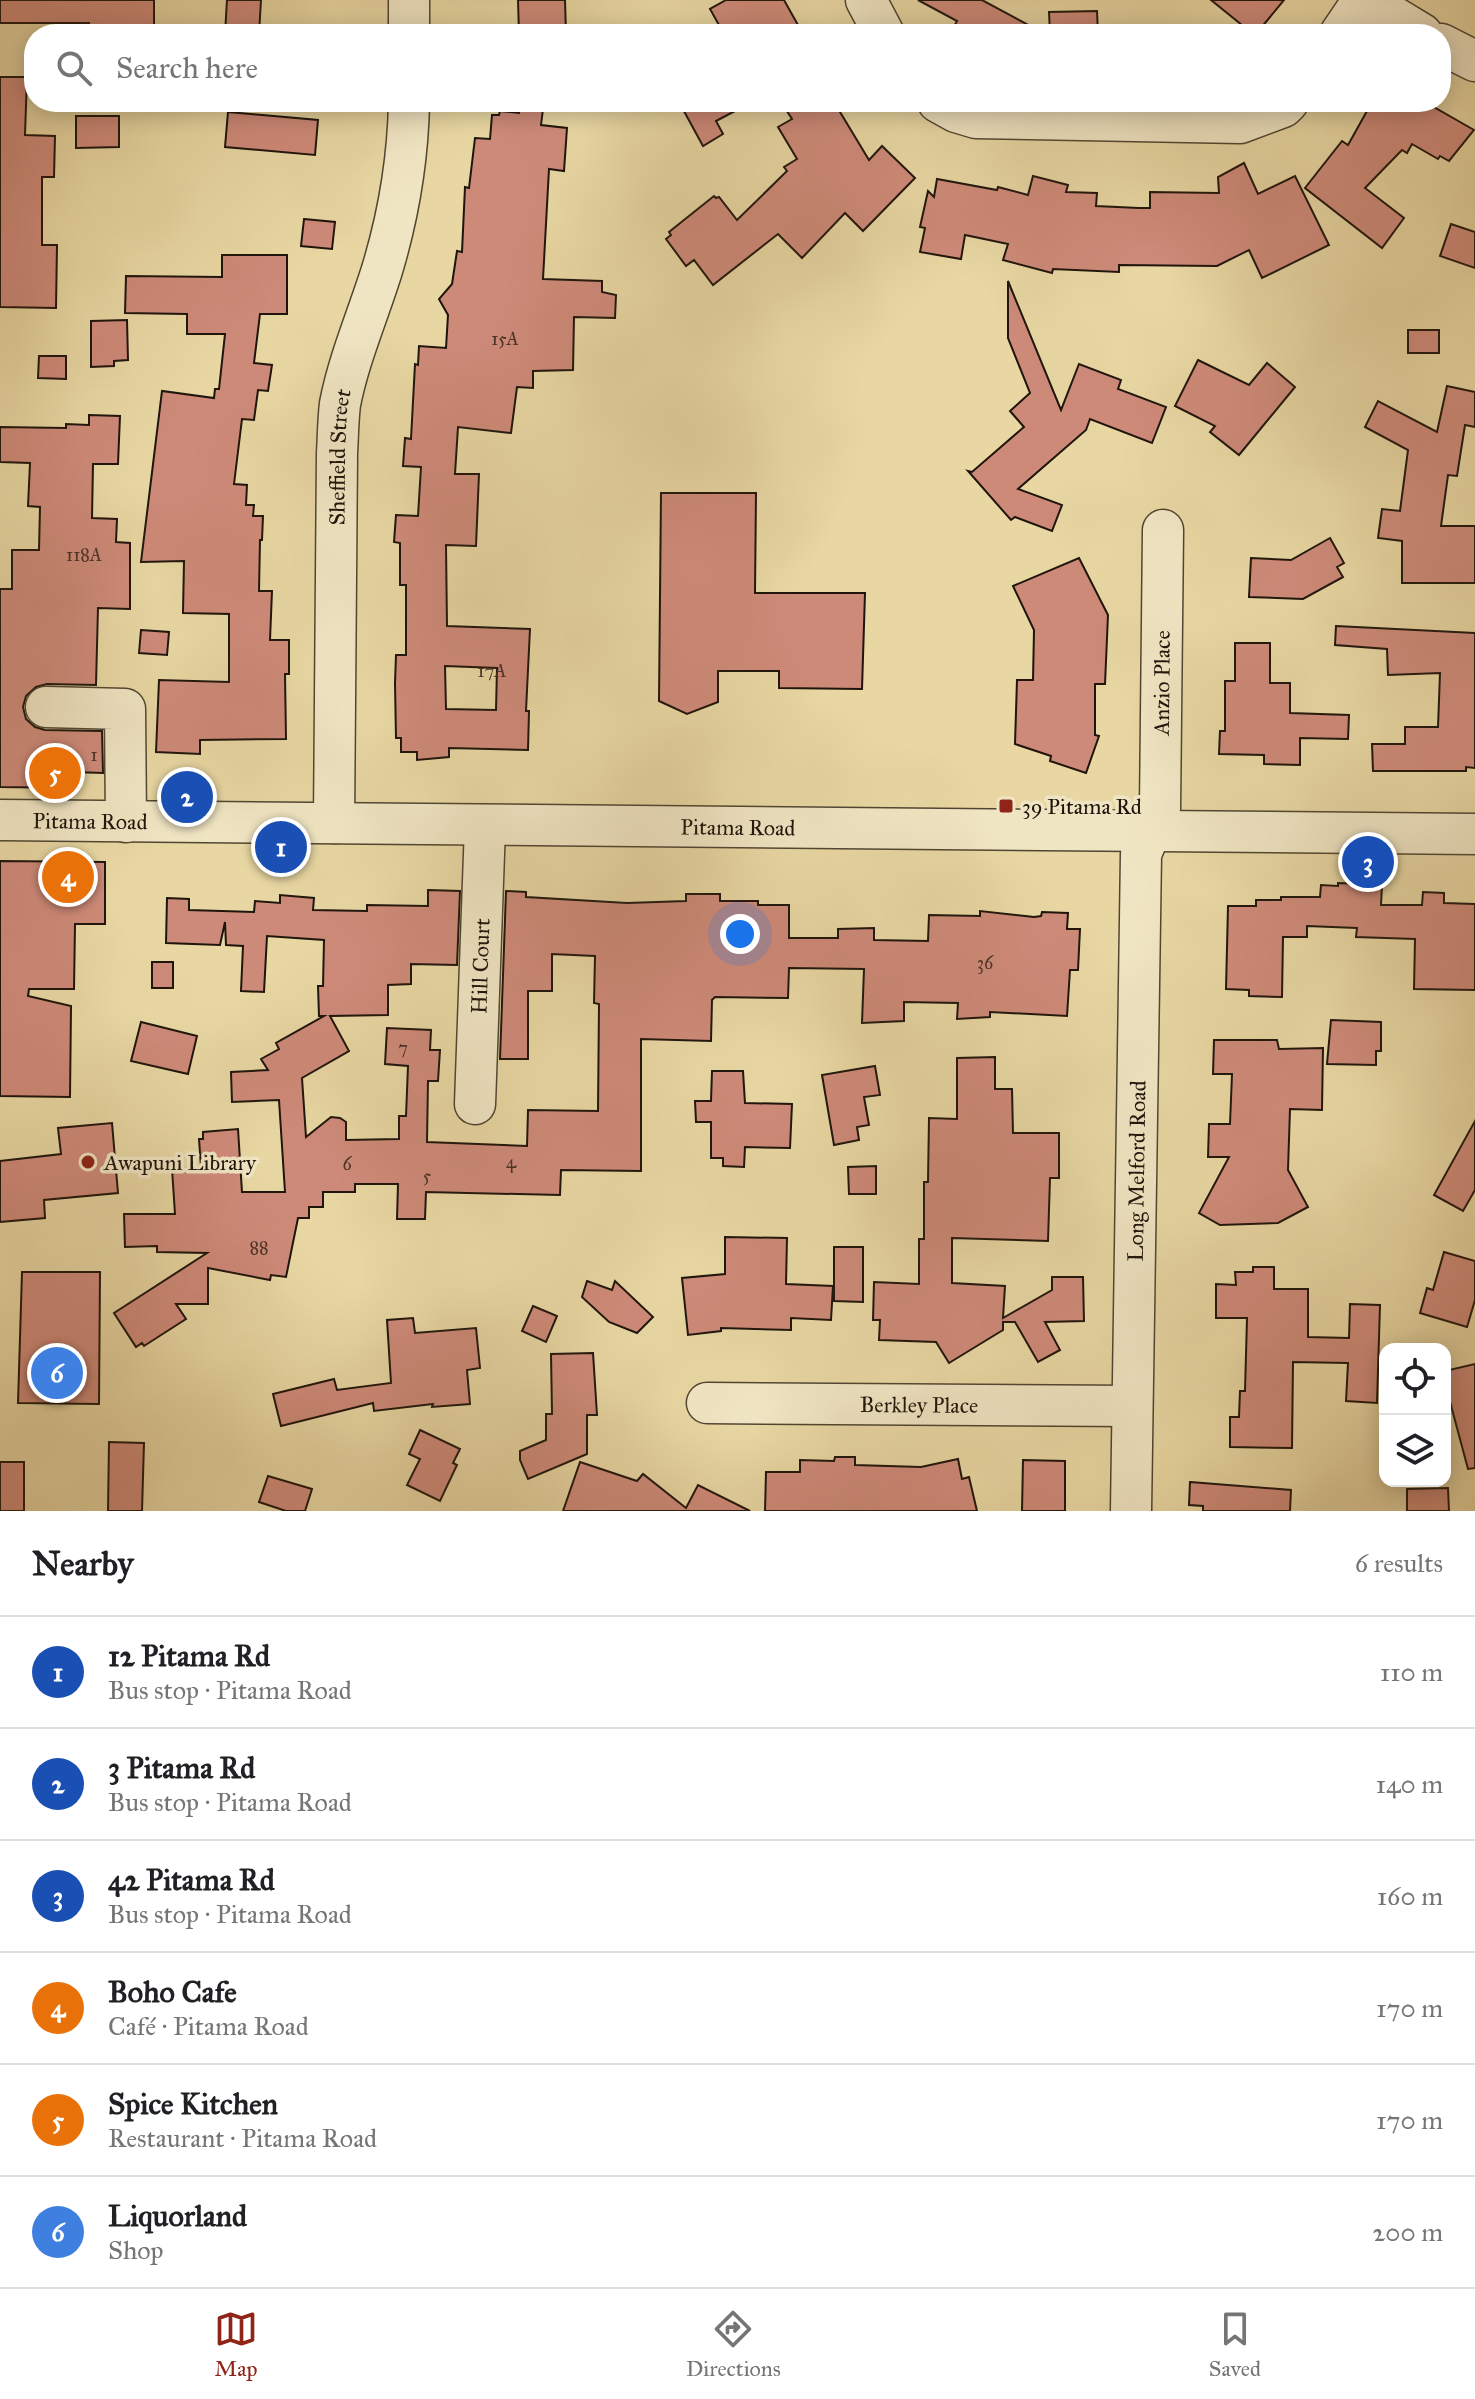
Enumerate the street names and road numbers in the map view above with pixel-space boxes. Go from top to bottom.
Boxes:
street label: Sheffield Street [323,386,356,526]
street label: Anzio Place [1147,630,1175,737]
street label: Pitama Road [32,807,148,835]
street label: Pitama Road [680,813,796,841]
street label: Hill Court [465,918,495,1014]
street label: Long Melford Road [1121,1080,1151,1262]
street label: Berkley Place [860,1391,978,1418]

